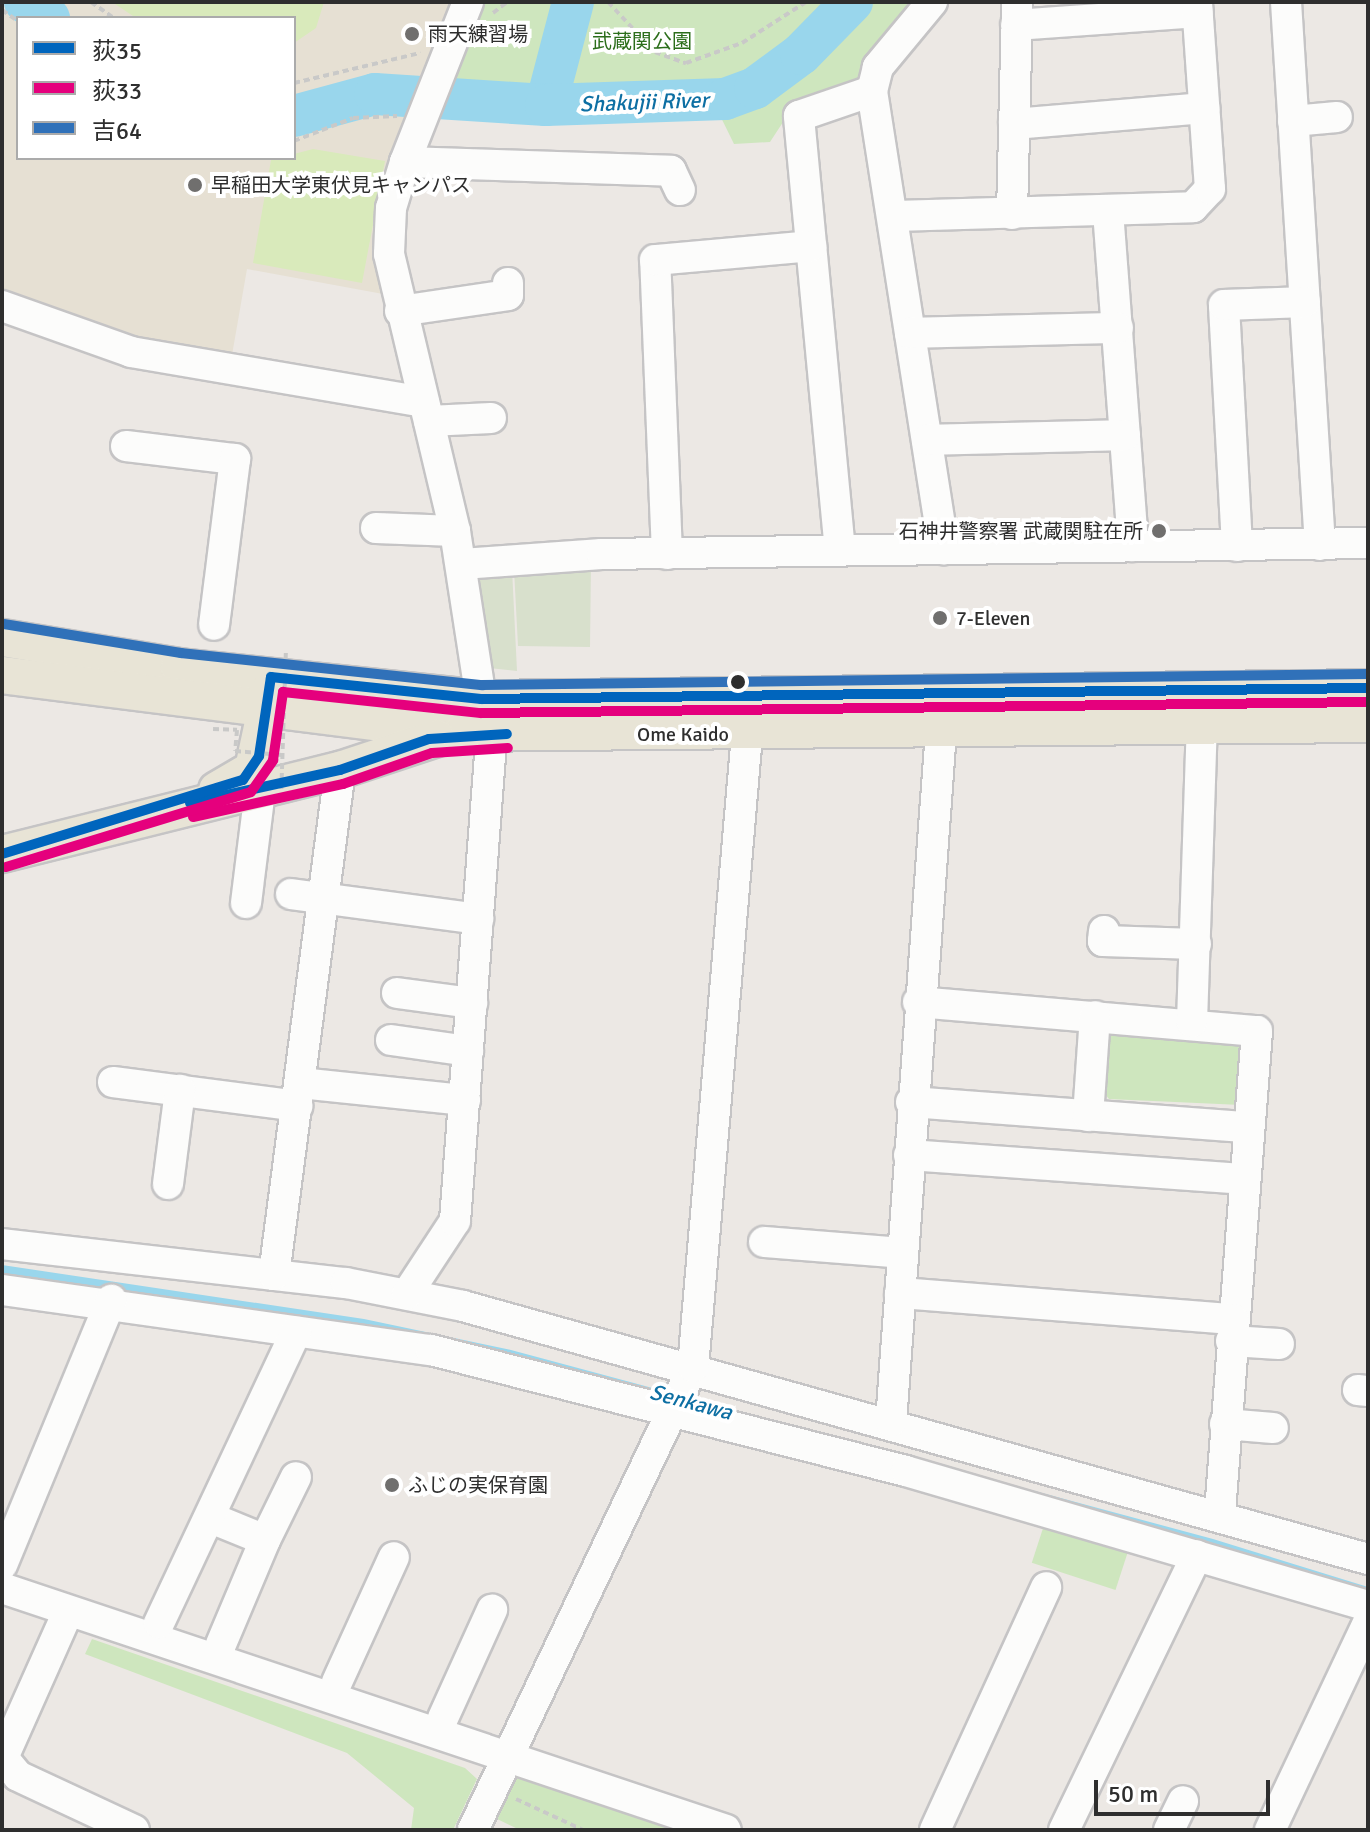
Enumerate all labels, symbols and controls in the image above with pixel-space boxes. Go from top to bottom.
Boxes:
legend [16,16,296,160]
place label: 雨天練習場 [428,22,528,46]
marker: 雨天練習場 [403,25,421,43]
park label: 武蔵関公園 [592,29,692,53]
text: 荻35 [92,36,142,66]
text: 荻33 [92,76,142,106]
water label: Shakujii River [579,87,709,117]
text: 吉64 [92,116,142,146]
place label: 早稲田大学東伏見キャンパス [211,173,471,197]
marker: 早稲田大学東伏見キャンパス [186,176,204,194]
place label: 石神井警察署 武蔵関駐在所 [899,519,1143,543]
marker: 石神井警察署 武蔵関駐在所 [1150,522,1168,540]
place label: 7-Eleven [956,606,1030,630]
marker: 7-Eleven [931,609,949,627]
unlabelled marker [730,674,746,690]
street label: Ome Kaido [637,722,729,746]
water label: Senkawa [647,1378,735,1426]
place label: ふじの実保育園 [408,1473,548,1497]
marker: ふじの実保育園 [383,1476,401,1494]
scale bar [1098,1764,1274,1814]
text: 50 m [1108,1779,1158,1809]

